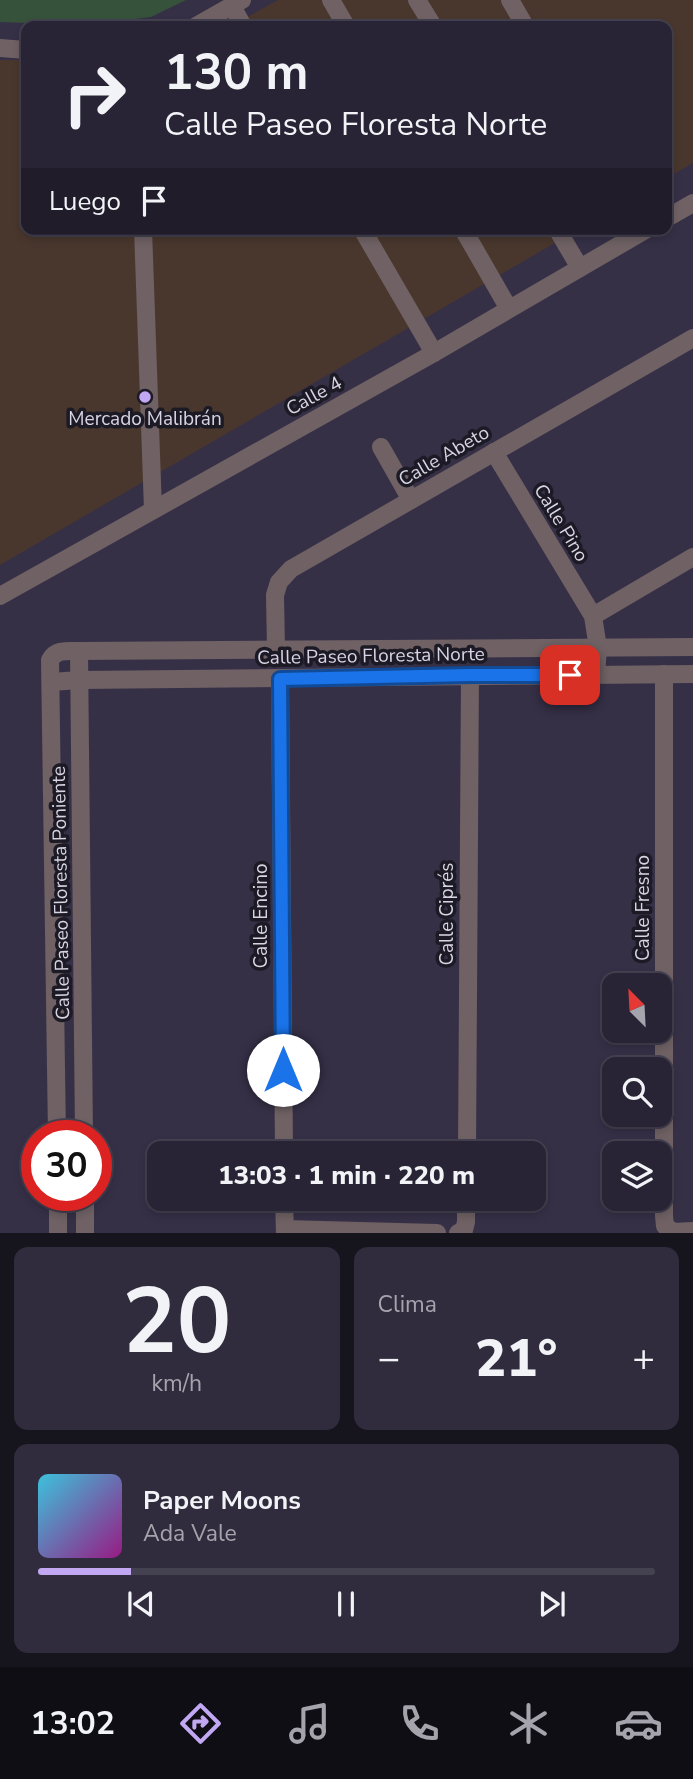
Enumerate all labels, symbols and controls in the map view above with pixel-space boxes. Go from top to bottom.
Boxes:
text: 130 m [164,39,308,106]
icon: right [49,49,140,140]
text: Calle Paseo Floresta Norte [164,103,547,146]
icon: arrive [135,182,173,220]
text: Luego [49,184,121,219]
street label: Calle 4 [281,370,347,422]
marker: Mercado Malibrán [137,389,153,405]
place label: Mercado Malibrán [68,406,222,432]
street label: Calle Abeto [394,420,494,492]
street label: Calle Pino [528,479,594,567]
street label: Calle Paseo Floresta Norte [257,641,485,671]
pin [540,645,600,705]
icon: arrive [551,656,589,694]
street label: Calle Paseo Floresta Poniente [46,766,76,1020]
street label: Calle Fresno [630,855,656,961]
street label: Calle Encino [248,863,274,969]
street label: Calle Ciprés [434,863,460,965]
north arrow [602,973,672,1043]
map controls [602,973,672,1211]
position arrow [246,1033,320,1107]
button: search [602,1057,672,1127]
speed limit sign: 30 [21,1120,112,1211]
button: layers [602,1141,672,1211]
text: 13:03 · 1 min · 220 m [218,1158,475,1193]
text: 20 [122,1260,231,1384]
text: Clima [378,1289,437,1320]
text: 21° [475,1323,557,1394]
text: − [378,1333,400,1384]
text: + [632,1333,655,1384]
text: km/h [151,1368,202,1399]
text: Paper Moons [143,1483,301,1518]
text: Ada Vale [143,1518,237,1549]
icon: previous [122,1585,160,1623]
icon: pause [327,1585,365,1623]
icon: next [533,1585,571,1623]
icon: directions [176,1699,225,1748]
icon: music [285,1699,334,1748]
icon: phone [395,1699,444,1748]
icon: climate [504,1699,553,1748]
icon: car [614,1699,663,1748]
text: 13:02 [30,1702,115,1745]

